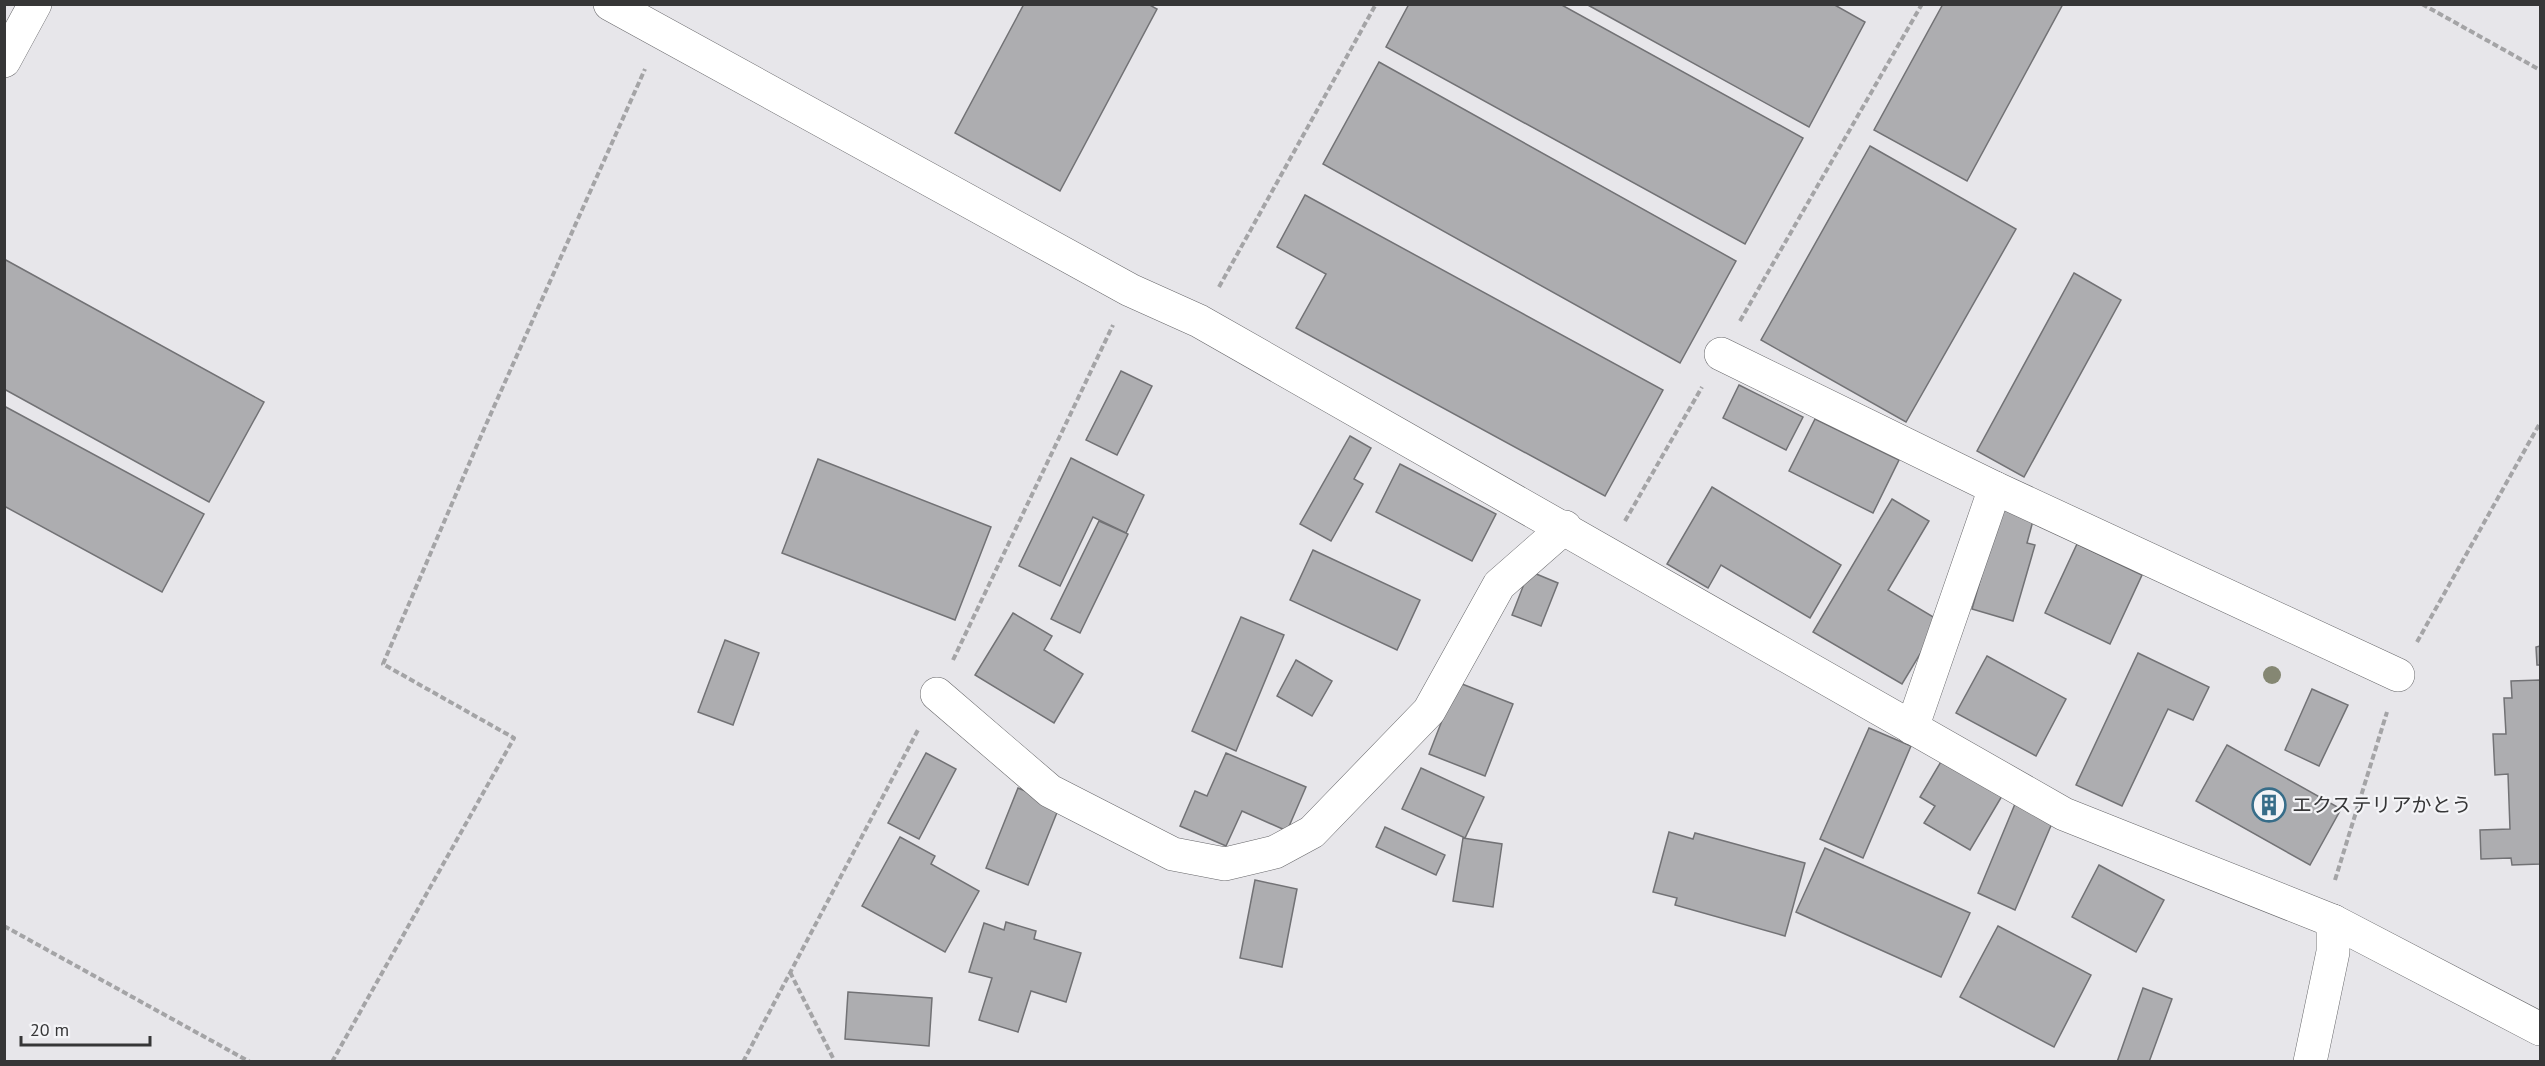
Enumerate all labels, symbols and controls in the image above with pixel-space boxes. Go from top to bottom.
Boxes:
building icon: エクステリアかとう [2251,787,2287,823]
place label: エクステリアかとう [2292,792,2471,818]
scale bar [21,1009,150,1047]
text: 20 m [30,1018,69,1041]

